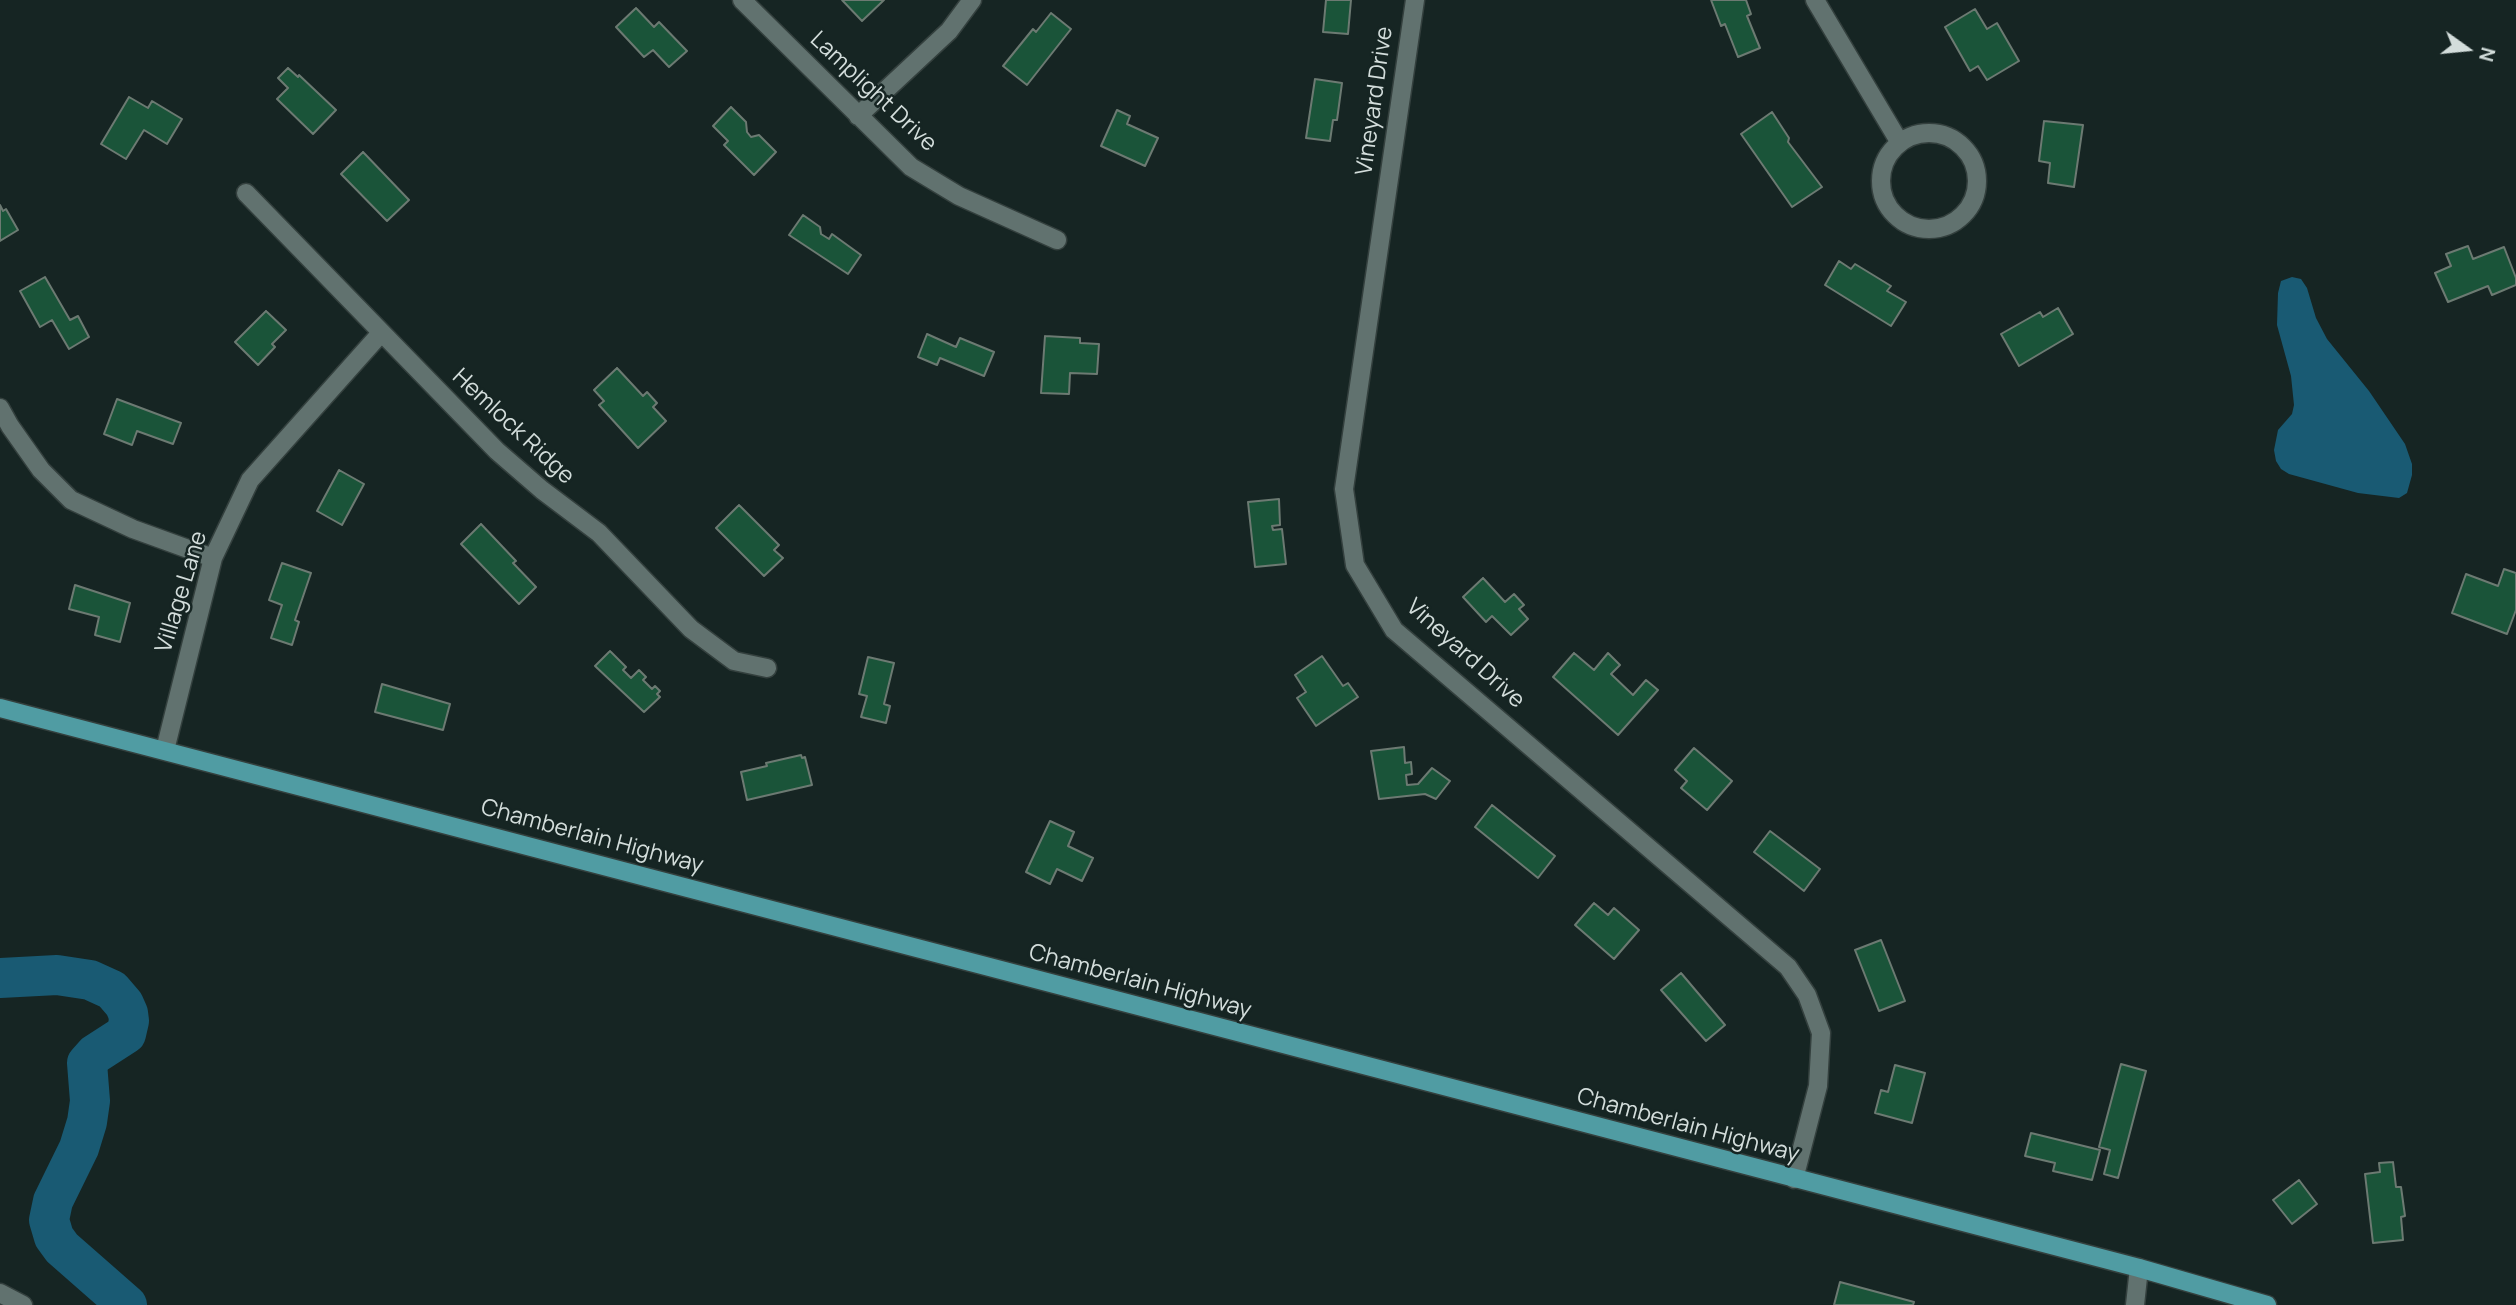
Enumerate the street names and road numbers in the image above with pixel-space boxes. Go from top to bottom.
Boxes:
street label: Vineyard Drive [1351,25,1399,177]
street label: Lamplight Drive [804,26,942,158]
street label: Hemlock Ridge [446,364,580,490]
street label: Village Lane [150,528,214,656]
street label: Vineyard Drive [1400,594,1530,714]
street label: Chamberlain Highway [478,794,706,880]
street label: Chamberlain Highway [1026,939,1254,1025]
street label: Chamberlain Highway [1574,1083,1802,1169]

